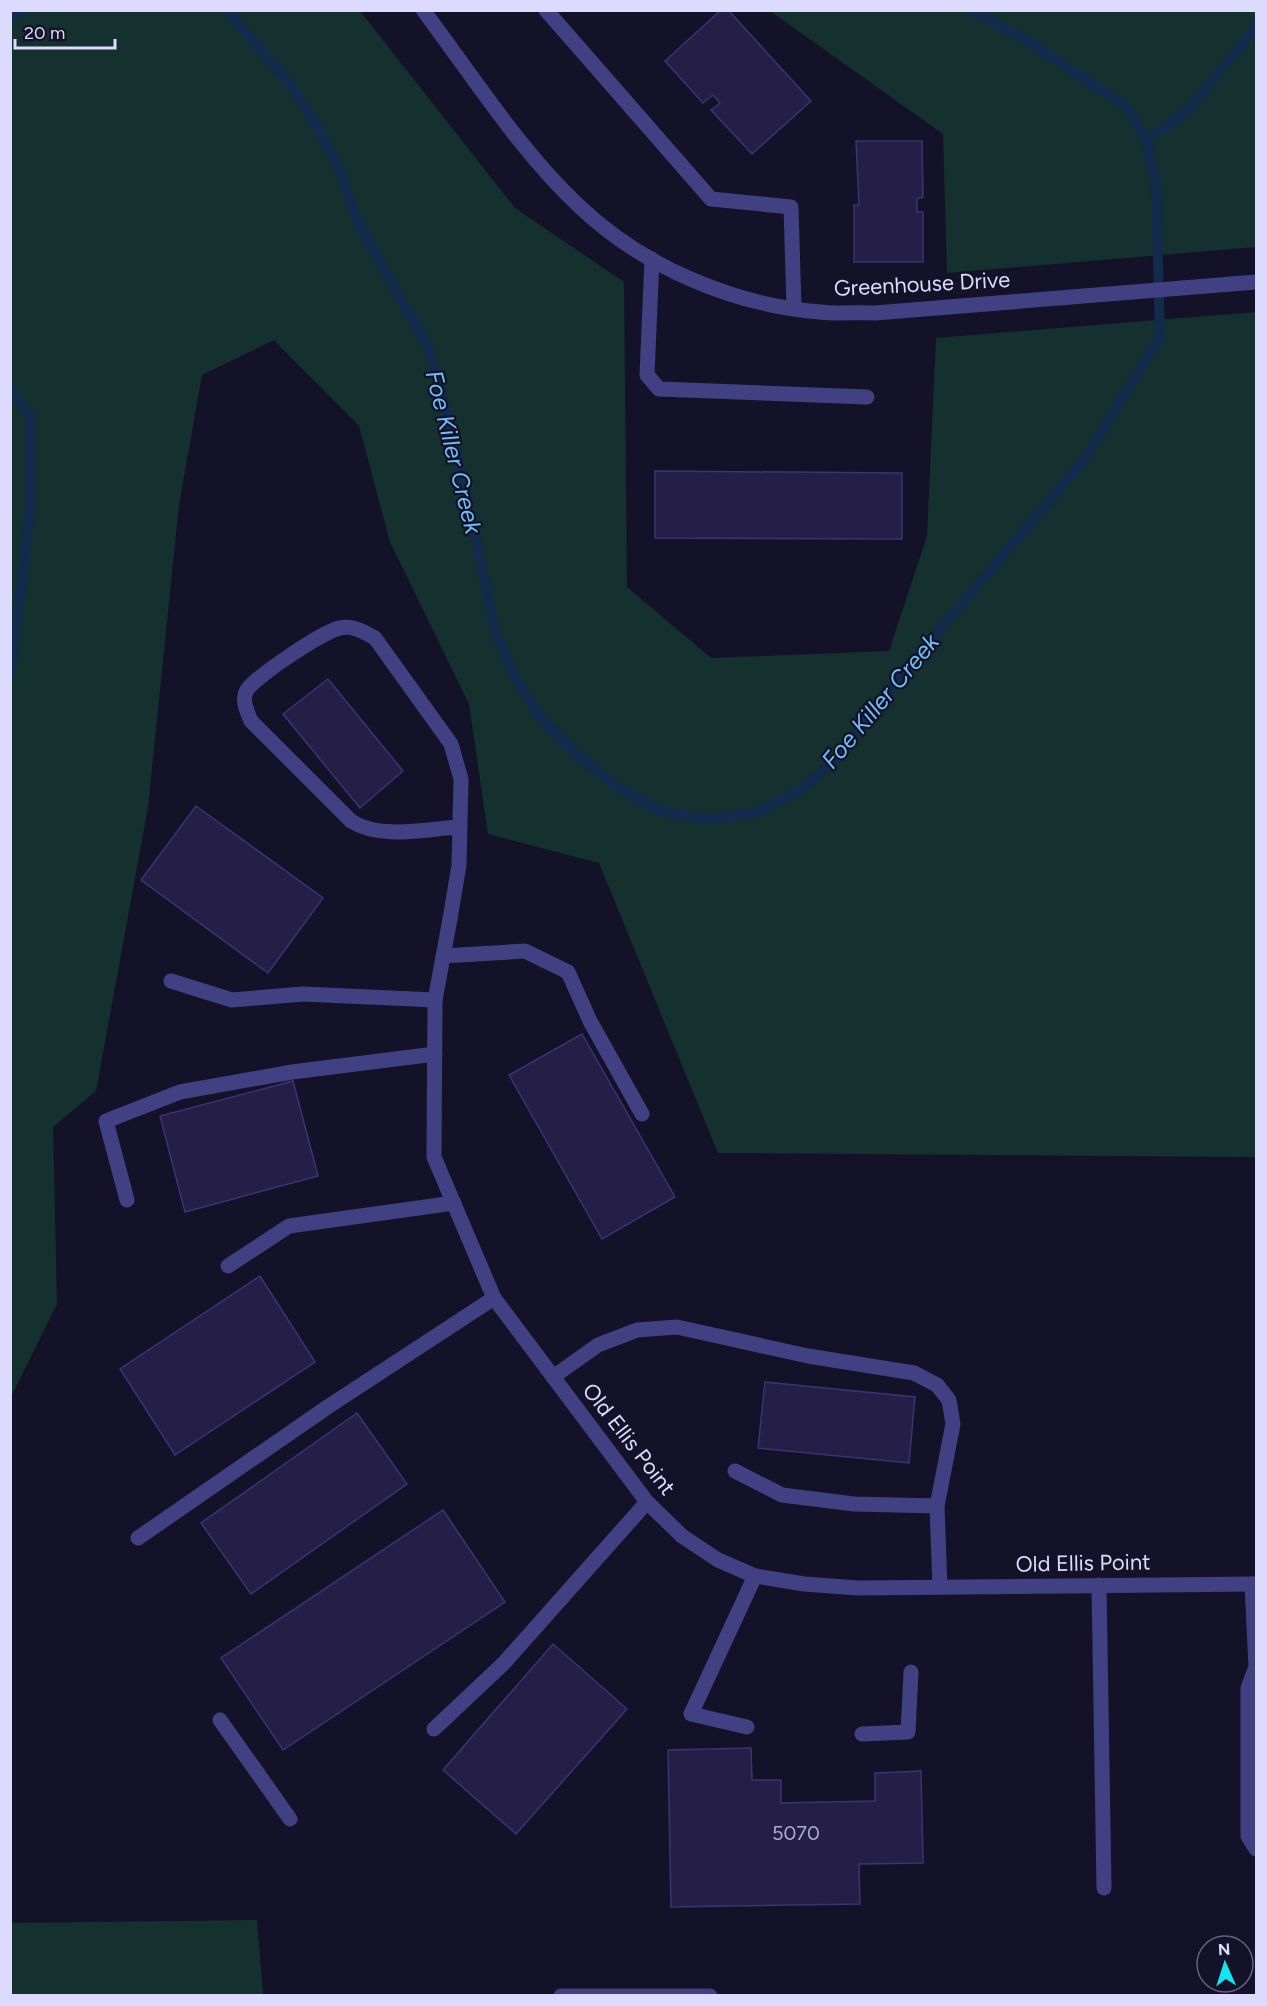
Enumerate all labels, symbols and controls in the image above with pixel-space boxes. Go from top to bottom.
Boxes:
scale bar [15,12,116,50]
text: 20 m [24,22,65,44]
street label: Greenhouse Drive [833,266,1011,302]
water label: Foe Killer Creek [420,367,489,538]
water label: Foe Killer Creek [815,627,946,774]
street label: Old Ellis Point [577,1378,681,1500]
street label: Old Ellis Point [1015,1548,1151,1578]
house number: 5070 [772,1821,820,1845]
north arrow [1195,1934,1255,1994]
text: N [1218,1940,1231,1959]

